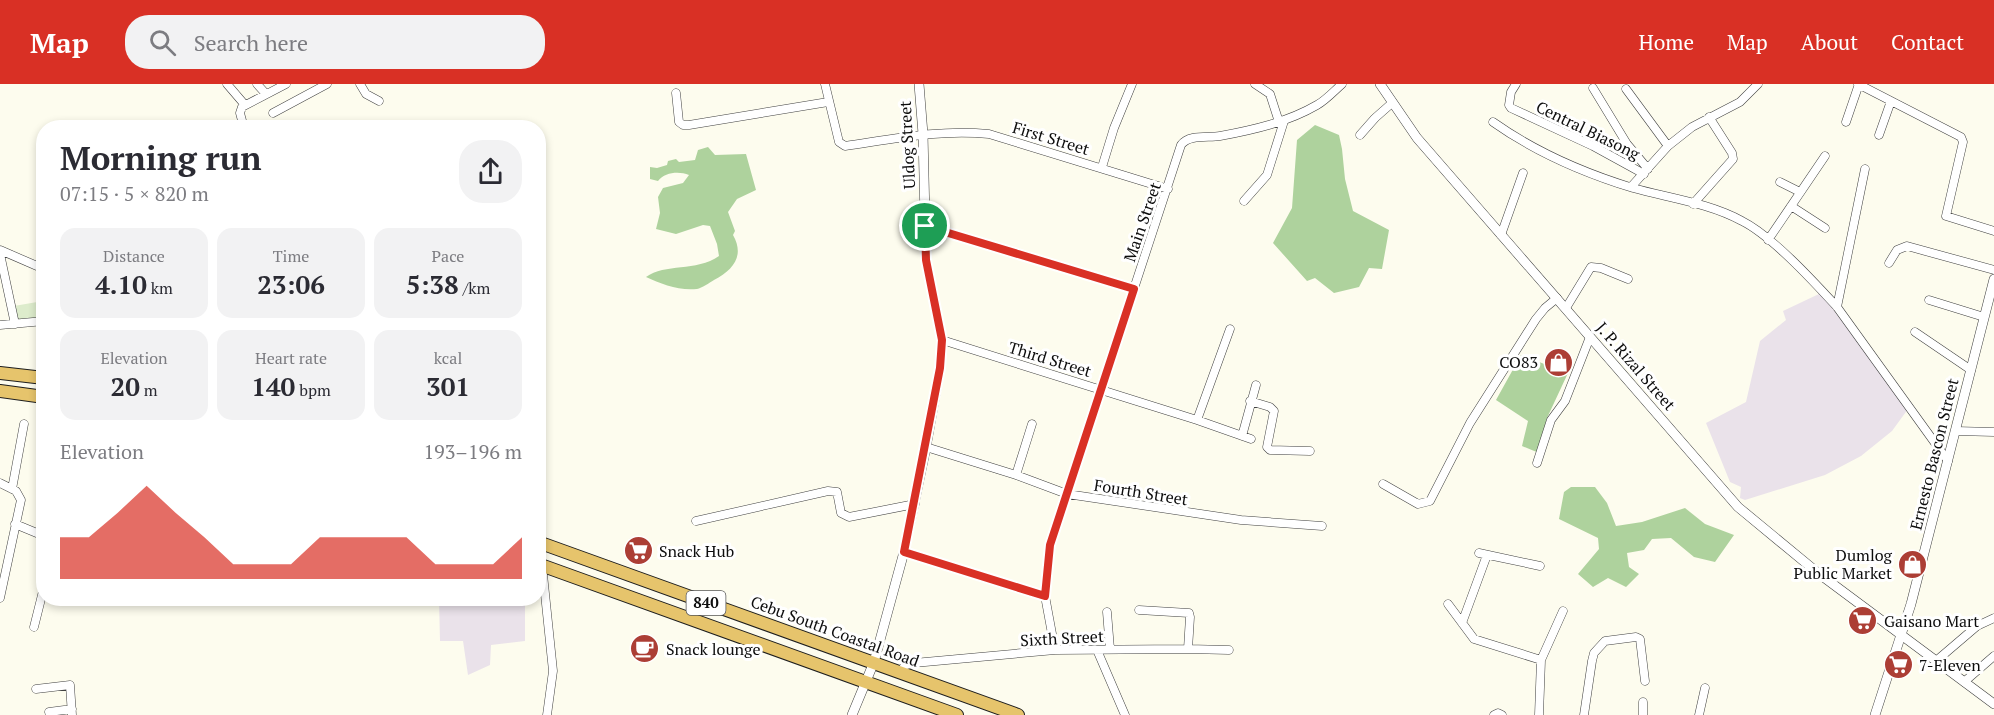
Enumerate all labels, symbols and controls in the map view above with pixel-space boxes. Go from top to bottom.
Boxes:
search box [125,15,545,69]
text: Map [30,24,89,61]
icon: search [146,26,179,59]
text: Search here [194,28,308,57]
text: Home [1638,28,1694,56]
text: Map [1727,28,1768,56]
text: About [1801,28,1858,56]
text: Contact [1891,28,1964,56]
street label: Central Biasong [1532,95,1644,165]
street label: Uldog Street [894,100,920,190]
street label: First Street [1010,116,1092,160]
text: Morning run [60,136,262,179]
button: share [459,140,522,203]
street label: Main Street [1118,179,1166,265]
text: 07:15 · 5 × 820 m [60,180,209,207]
pin [899,200,950,251]
icon: arrive [908,209,941,242]
text: Distance [103,245,165,267]
text: Time [273,245,309,267]
text: Pace [432,245,464,267]
text: 4.10 [95,267,147,301]
text: 23:06 [257,267,325,301]
text: 5:38 [406,267,459,301]
text: km [147,277,173,299]
text: /km [459,277,490,299]
street label: J. P. Rizal Street [1591,317,1681,415]
street label: Third Street [1006,336,1094,382]
shop icon: CO83 [1543,346,1575,378]
text: Elevation [100,347,168,369]
text: Heart rate [255,347,327,369]
text: kcal [434,347,462,369]
place label: CO83 [1499,351,1538,373]
text: 20 [110,369,140,403]
text: 140 [251,369,295,403]
text: 301 [426,369,470,403]
street label: Ernesto Bascon Street [1905,376,1964,532]
text: m [140,379,158,401]
text: bpm [295,379,331,401]
text: Elevation [60,438,144,465]
text: 193–196 m [423,438,522,465]
street label: Fourth Street [1092,474,1190,510]
supermarket icon: Snack Hub [622,535,654,567]
place label: Snack Hub [659,540,735,562]
place label: Dumlog Public Market [1793,544,1893,584]
shop icon: Dumlog Public Market [1897,548,1929,580]
street label: Cebu South Coastal Road [748,590,922,672]
road number: 840 [686,591,726,615]
supermarket icon: Gaisano Mart [1847,605,1879,637]
place label: Gaisano Mart [1884,610,1979,632]
street label: Sixth Street [1020,625,1104,651]
cafe icon: Snack lounge [629,633,661,665]
place label: Snack lounge [666,638,761,660]
supermarket icon: 7-Eleven [1882,649,1914,681]
place label: 7-Eleven [1919,654,1981,676]

